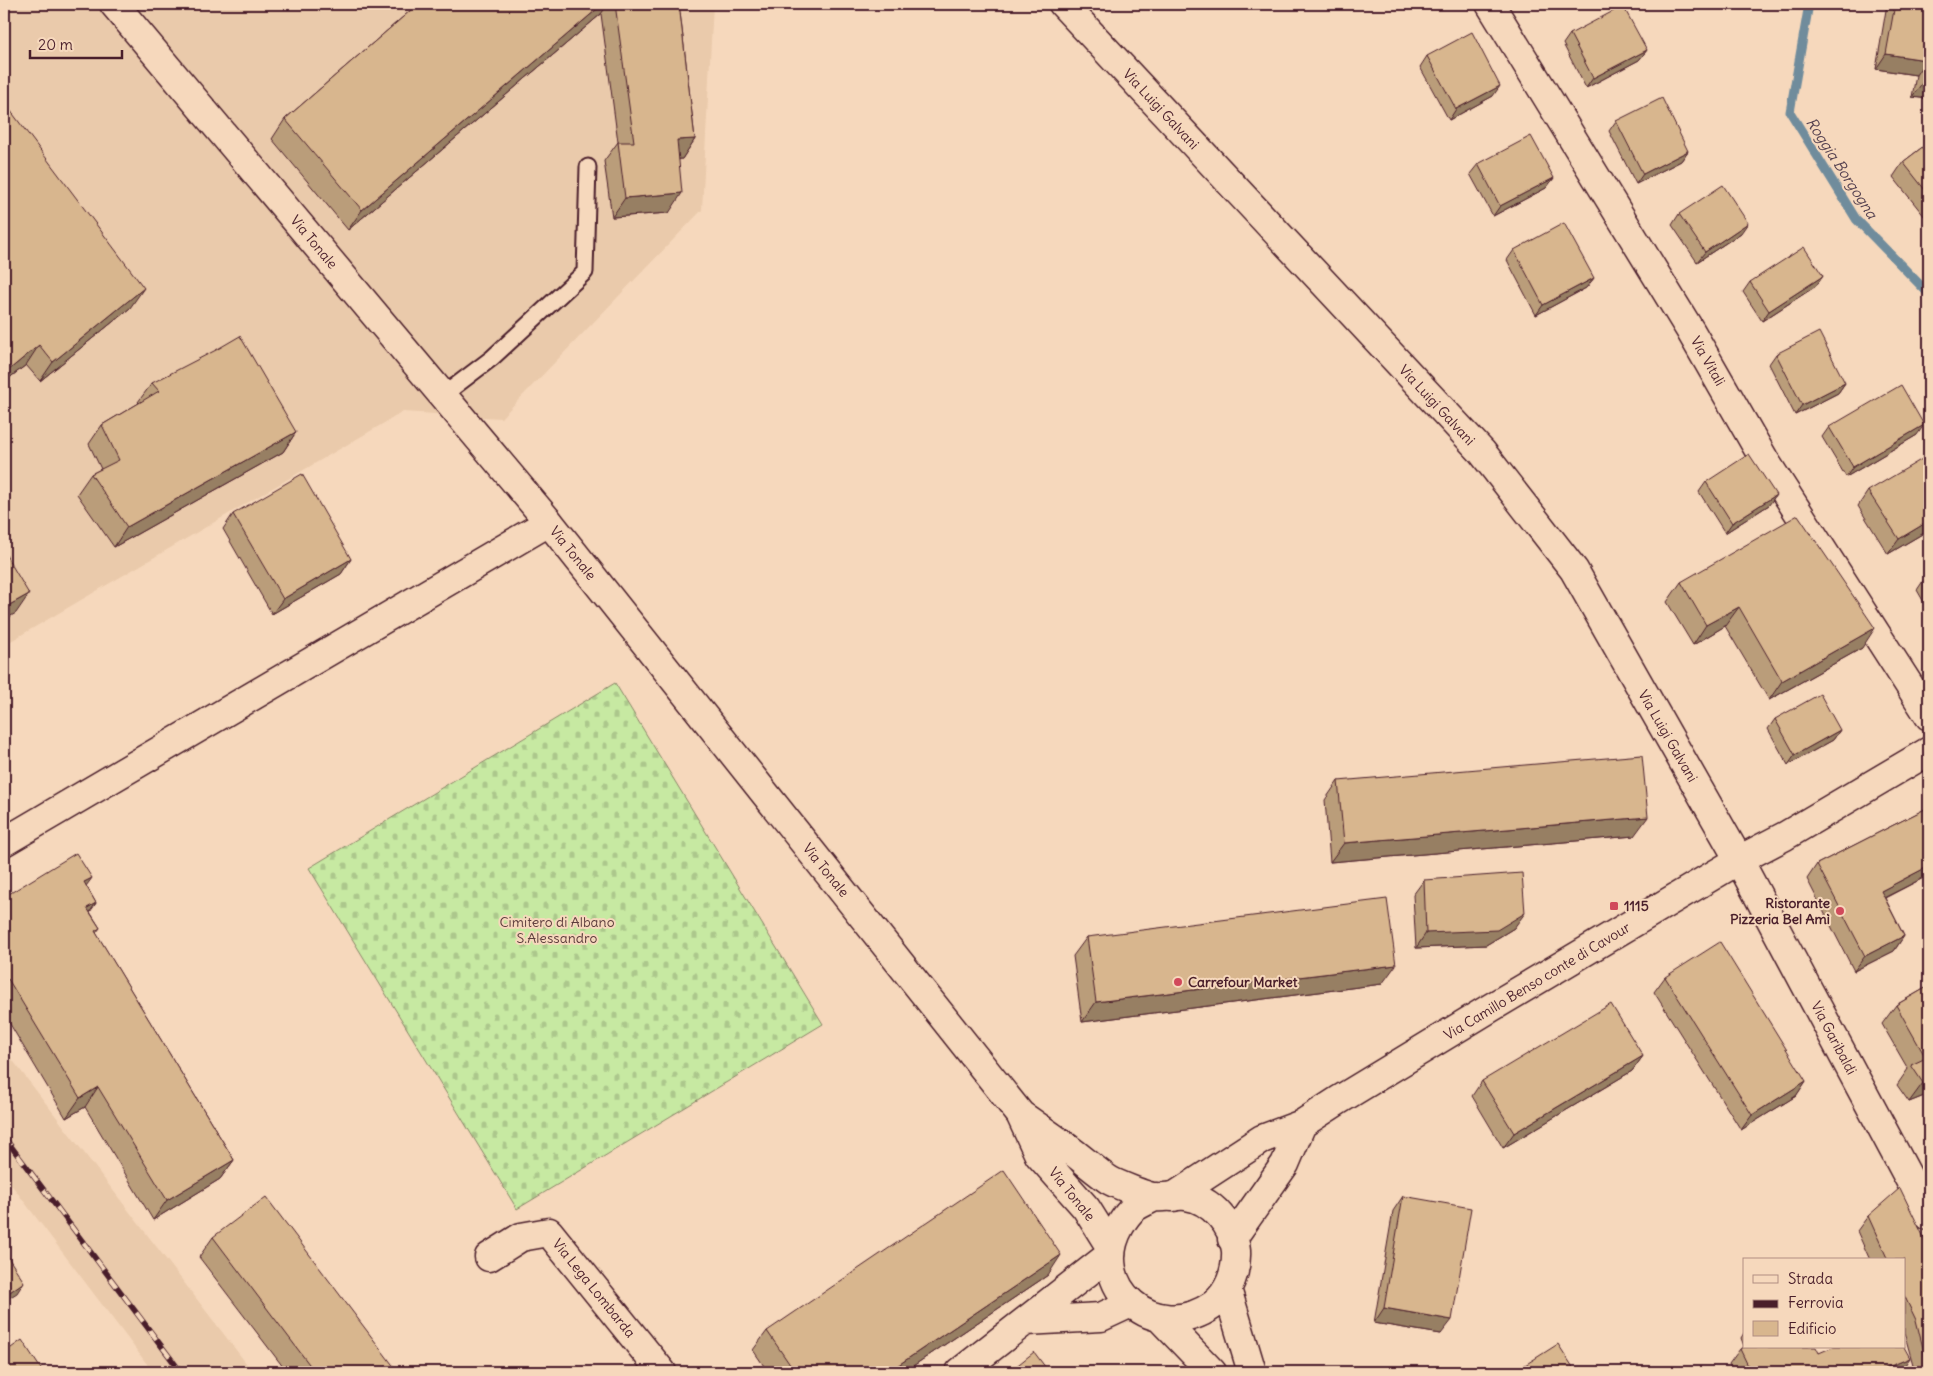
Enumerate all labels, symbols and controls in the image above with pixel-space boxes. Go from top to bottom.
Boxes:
scale bar [30,28,122,60]
text: 20 m [38,35,73,54]
street label: Via Luigi Galvani [1119,65,1203,153]
water label: Roggia Borgogna [1802,114,1883,223]
street label: Via Tonale [286,212,342,272]
street label: Via Vitali [1687,333,1729,389]
street label: Via Luigi Galvani [1395,361,1479,449]
street label: Via Tonale [546,522,600,584]
street label: Via Luigi Galvani [1634,687,1702,785]
street label: Via Tonale [799,839,853,901]
place label: Ristorante Pizzeria Bel Amì [1730,894,1830,928]
place label: 1115 [1624,897,1649,915]
marker: 1115 [1608,900,1620,912]
marker: Ristorante Pizzeria Bel Amì [1834,905,1846,917]
park label: Cimitero di Albano S.Alessandro [499,913,615,947]
street label: Via Camillo Benso conte di Cavour [1441,918,1634,1044]
place label: Carrefour Market [1188,973,1298,991]
marker: Carrefour Market [1172,976,1184,988]
street label: Via Garibaldi [1807,998,1861,1078]
street label: Via Tonale [1045,1163,1099,1225]
street label: Via Lega Lombarda [549,1235,639,1341]
legend [1743,1258,1906,1348]
text: Strada [1788,1269,1833,1288]
text: Ferrovia [1788,1293,1844,1312]
text: Edificio [1788,1319,1836,1338]

